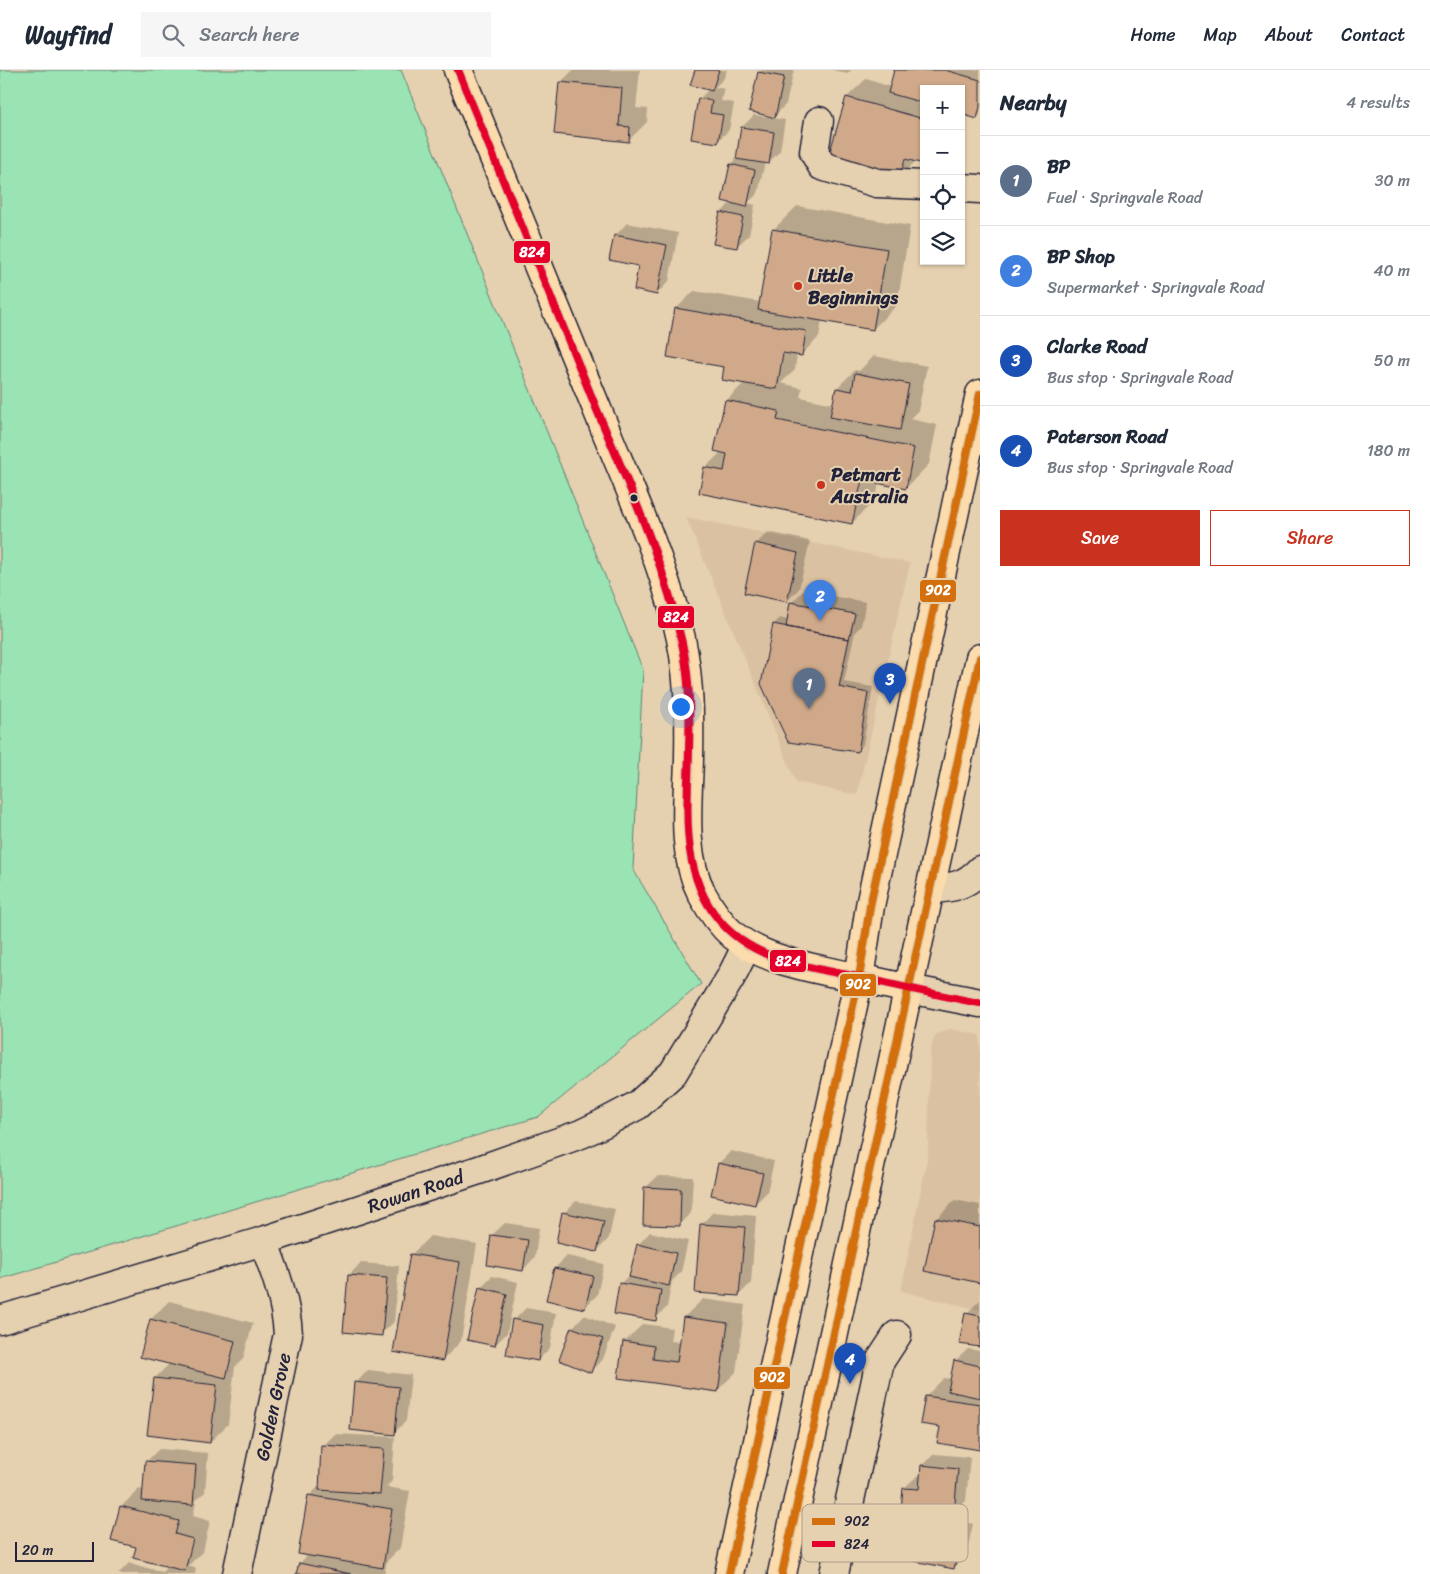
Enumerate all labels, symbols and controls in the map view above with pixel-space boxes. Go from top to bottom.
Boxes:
search box [141,12,491,57]
text: Wayfind [25,14,111,56]
text: Search here [199,18,299,51]
text: Home [1131,19,1176,51]
text: Map [1204,19,1237,51]
text: About [1265,19,1313,51]
text: Contact [1341,19,1405,51]
icon: search [159,21,187,49]
text: Nearby [1000,84,1066,122]
map controls [920,85,965,265]
button: + [920,85,965,130]
text: 4 results [1346,88,1410,117]
button: − [920,130,965,175]
text: BP [1047,150,1070,183]
text: 1 [1013,166,1019,195]
text: 30 m [1375,166,1410,195]
button: locate [920,175,965,220]
text: Fuel · Springvale Road [1047,183,1202,212]
button: layers [920,220,965,265]
line badge: 824 [513,240,551,264]
text: 824 [518,240,545,265]
text: BP Shop [1047,240,1115,273]
text: 2 [1011,256,1021,285]
text: 40 m [1373,256,1410,285]
place label: Little Beginnings [808,259,899,314]
text: Supermarket · Springvale Road [1047,273,1264,302]
marker: Little Beginnings [792,280,804,292]
text: Clarke Road [1047,330,1147,363]
text: 3 [1012,346,1020,375]
text: 50 m [1374,346,1410,375]
text: Bus stop · Springvale Road [1047,363,1233,392]
text: Paterson Road [1047,420,1167,453]
text: 4 [1011,436,1021,465]
text: 180 m [1367,436,1410,465]
text: Bus stop · Springvale Road [1047,453,1233,482]
place label: Petmart Australia [830,458,909,513]
marker: Petmart Australia [815,479,827,491]
unlabelled marker [629,493,639,503]
button: Save [1000,510,1200,566]
button: Share [1210,510,1410,566]
text: 902 [925,578,952,603]
line badge: 902 [919,579,957,603]
pin: 2 [804,580,836,621]
line badge: 824 [657,605,695,629]
text: 824 [662,605,689,630]
pin: 3 [874,663,906,704]
pin: 1 [793,668,825,709]
your location [668,694,694,720]
line badge: 824 [769,949,807,973]
text: 824 [774,949,801,974]
text: 902 [845,972,872,997]
line badge: 902 [839,973,877,997]
street label: Rowan Road [363,1160,470,1223]
pin: 4 [834,1343,866,1384]
street label: Golden Grove [245,1350,301,1464]
text: 902 [759,1365,786,1390]
line badge: 902 [753,1366,791,1390]
legend [802,1504,968,1562]
text: 902 [844,1509,870,1534]
text: 824 [844,1532,870,1557]
text: 20 m [22,1538,53,1563]
scale bar [15,1539,94,1562]

